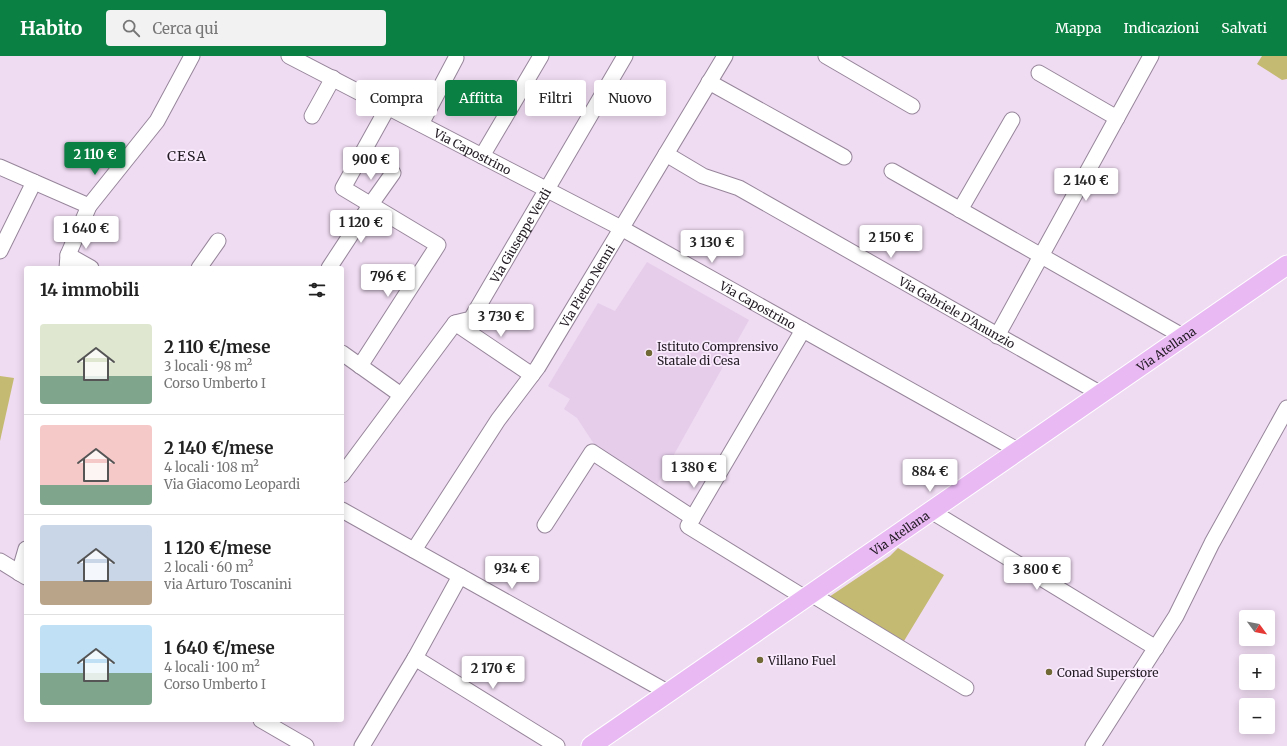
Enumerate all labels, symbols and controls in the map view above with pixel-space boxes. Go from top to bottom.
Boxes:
search box [106,10,386,46]
text: Habito [20,16,82,40]
icon: search [120,17,142,39]
text: Cerca qui [152,19,218,38]
text: Mappa [1055,19,1101,37]
text: Indicazioni [1123,19,1199,37]
text: Salvati [1221,19,1267,37]
chip: Compra [356,80,437,116]
chip: Affitta [445,80,517,116]
chip: Filtri [525,80,586,116]
chip: Nuovo [594,80,666,116]
street label: Via Capostrino [431,125,514,177]
pin: 2 110 € [58,142,132,176]
text: 2 110 € [73,146,117,163]
district label: CESA [167,147,207,165]
pin: 900 € [343,147,399,181]
text: 900 € [352,151,390,168]
pin: 2 140 € [1049,168,1123,202]
text: 2 140 € [1063,172,1109,189]
street label: Via Giuseppe Verdi [486,185,554,286]
pin: 1 120 € [324,210,398,244]
text: 1 120 € [339,214,383,231]
pin: 1 640 € [49,216,123,250]
text: 1 640 € [63,220,109,237]
pin: 2 150 € [854,225,928,259]
text: 2 150 € [868,229,914,246]
pin: 3 130 € [675,230,749,264]
text: 3 130 € [690,234,734,251]
street label: Via Pietro Nenni [556,242,618,331]
pin: 796 € [360,264,416,298]
text: 796 € [370,268,406,285]
street label: Via Gabriele D'Anunzio [895,273,1018,351]
street label: Via Capostrino [716,277,799,332]
text: 14 immobili [40,279,139,301]
icon: filters [306,279,328,301]
pin: 3 730 € [464,304,538,338]
text: 3 730 € [478,308,524,325]
street label: Via Atellana [1133,323,1199,375]
text: 2 110 €/mese [164,336,270,358]
place label: Istituto Comprensivo Statale di Cesa [657,339,778,368]
icon: home [72,340,120,388]
marker: Istituto Comprensivo Statale di Cesa [644,348,654,358]
text: 3 locali · 98 m² [164,358,252,375]
text: Corso Umberto I [164,375,266,392]
text: 2 140 €/mese [164,437,273,459]
icon: home [72,441,120,489]
pin: 1 380 € [657,455,731,489]
text: 4 locali · 108 m² [164,459,259,476]
text: 1 380 € [671,459,717,476]
pin: 884 € [902,459,958,493]
text: 884 € [912,463,948,480]
text: Via Giacomo Leopardi [164,476,300,493]
street label: Via Atellana [866,507,932,559]
text: 1 120 €/mese [164,537,271,559]
icon: home [72,541,120,589]
pin: 934 € [484,556,540,590]
pin: 3 800 € [1000,557,1074,591]
text: 2 locali · 60 m² [164,559,253,576]
text: 934 € [494,560,530,577]
text: 3 800 € [1013,561,1061,578]
text: via Arturo Toscanini [164,576,292,593]
north arrow [1239,610,1275,646]
map controls [1239,610,1275,734]
text: 1 640 €/mese [164,637,275,659]
icon: home [72,641,120,689]
place label: Villano Fuel [767,653,836,668]
button: + [1239,654,1275,690]
marker: Villano Fuel [755,655,765,665]
pin: 2 170 € [456,656,530,690]
text: 4 locali · 100 m² [164,659,260,676]
text: 2 170 € [471,660,515,677]
place label: Conad Superstore [1057,665,1158,680]
marker: Conad Superstore [1044,667,1054,677]
text: Corso Umberto I [164,676,266,693]
button: − [1239,698,1275,734]

